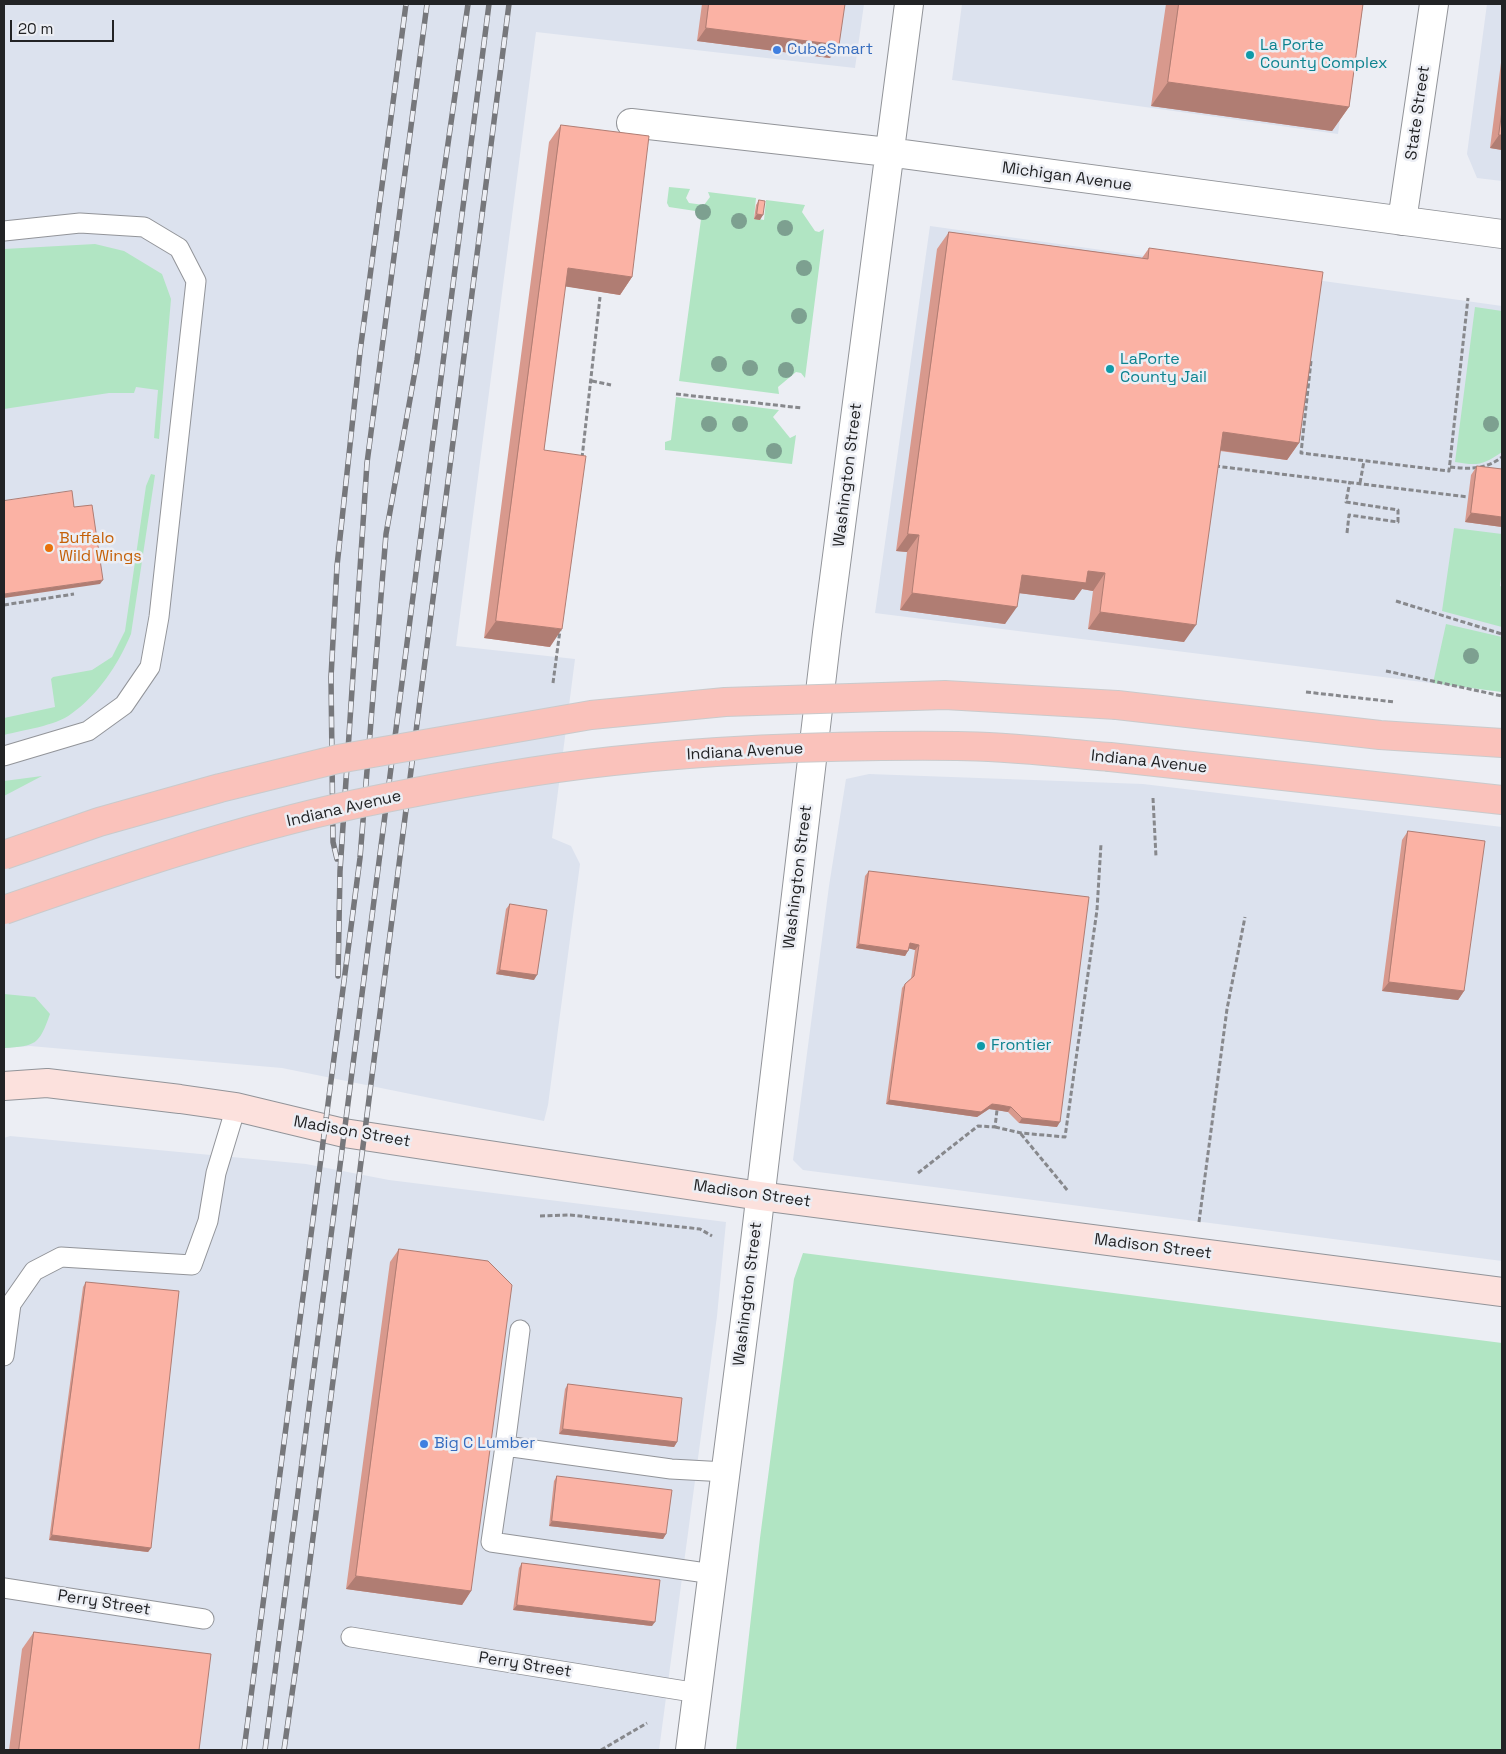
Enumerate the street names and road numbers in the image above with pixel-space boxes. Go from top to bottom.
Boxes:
street label: State Street [1402,64,1434,162]
street label: Michigan Avenue [1001,158,1133,196]
street label: Washington Street [830,402,866,548]
street label: Indiana Avenue [686,739,804,765]
street label: Indiana Avenue [1090,746,1208,778]
street label: Indiana Avenue [285,787,403,831]
street label: Washington Street [780,804,816,950]
street label: Madison Street [292,1112,412,1152]
street label: Madison Street [692,1176,812,1212]
street label: Washington Street [730,1221,766,1367]
street label: Madison Street [1093,1230,1213,1264]
street label: Perry Street [56,1586,152,1620]
street label: Perry Street [477,1648,573,1682]

